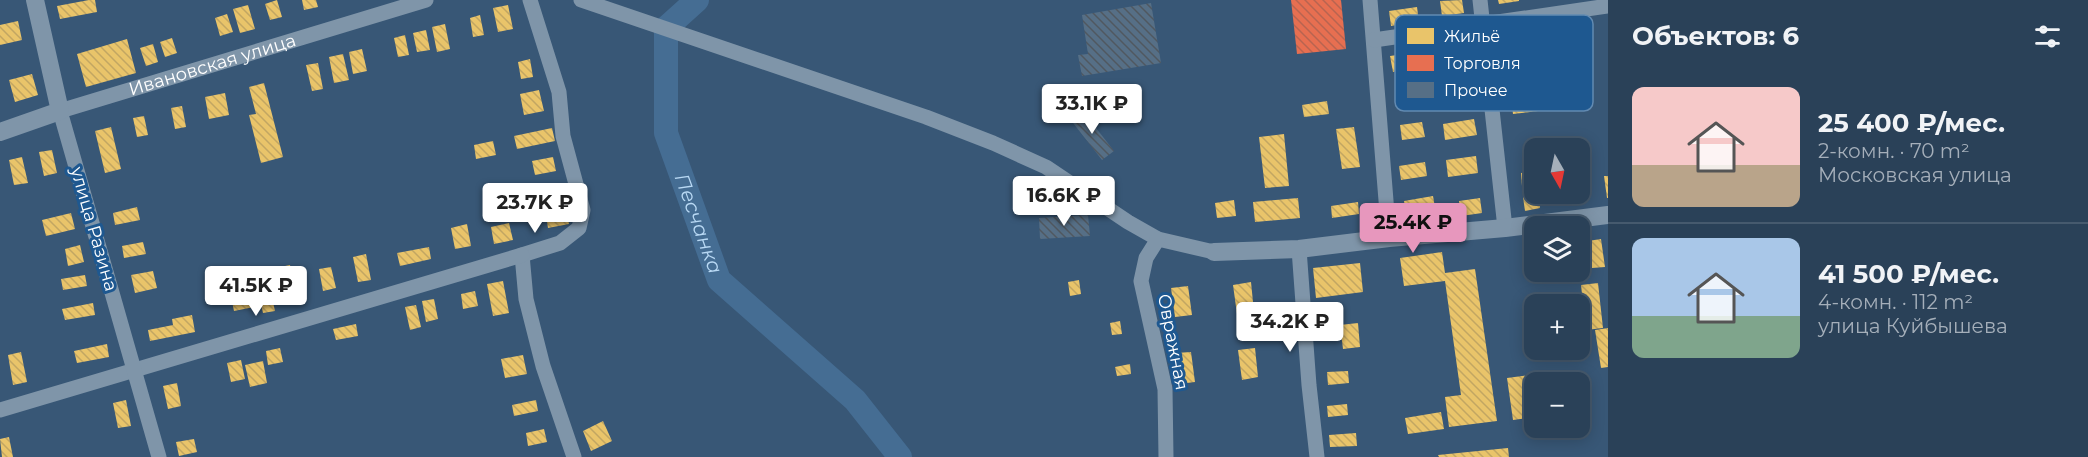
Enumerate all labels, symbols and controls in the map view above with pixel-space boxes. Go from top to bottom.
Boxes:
legend [1395,15,1593,111]
text: Объектов: 6 [1632,20,1799,52]
icon: filters [2031,20,2064,53]
text: Жильё [1444,27,1500,46]
street label: Ивановская улица [126,29,299,101]
text: Торговля [1444,54,1521,73]
text: Прочее [1444,81,1508,100]
pin: 33.1K ₽ [1037,84,1147,135]
text: 33.1K ₽ [1056,91,1128,115]
text: 25 400 ₽/мес. [1818,107,2005,139]
icon: home [1680,111,1752,183]
north arrow [1524,138,1590,204]
map controls [1524,138,1590,438]
text: 2-комн. · 70 m² [1818,139,1970,163]
street label: улица Разина [65,163,122,294]
text: Московская улица [1818,163,2012,187]
water label: Песчанка [670,170,728,277]
pin: 16.6K ₽ [1009,176,1119,227]
pin: 23.7K ₽ [480,183,590,234]
text: 16.6K ₽ [1027,183,1101,207]
text: 23.7K ₽ [497,190,573,214]
pin: 25.4K ₽ [1358,203,1468,254]
text: 25.4K ₽ [1374,210,1452,234]
button: layers [1524,216,1590,282]
text: 41 500 ₽/мес. [1818,258,1999,290]
icon: home [1680,262,1752,334]
pin: 41.5K ₽ [201,266,311,317]
text: 41.5K ₽ [219,273,293,297]
text: 4-комн. · 112 m² [1818,290,1973,314]
street label: Овражная [1153,292,1193,392]
button: + [1524,294,1590,360]
pin: 34.2K ₽ [1235,302,1345,353]
text: 34.2K ₽ [1250,309,1330,333]
text: улица Куйбышева [1818,314,2008,338]
button: − [1524,372,1590,438]

